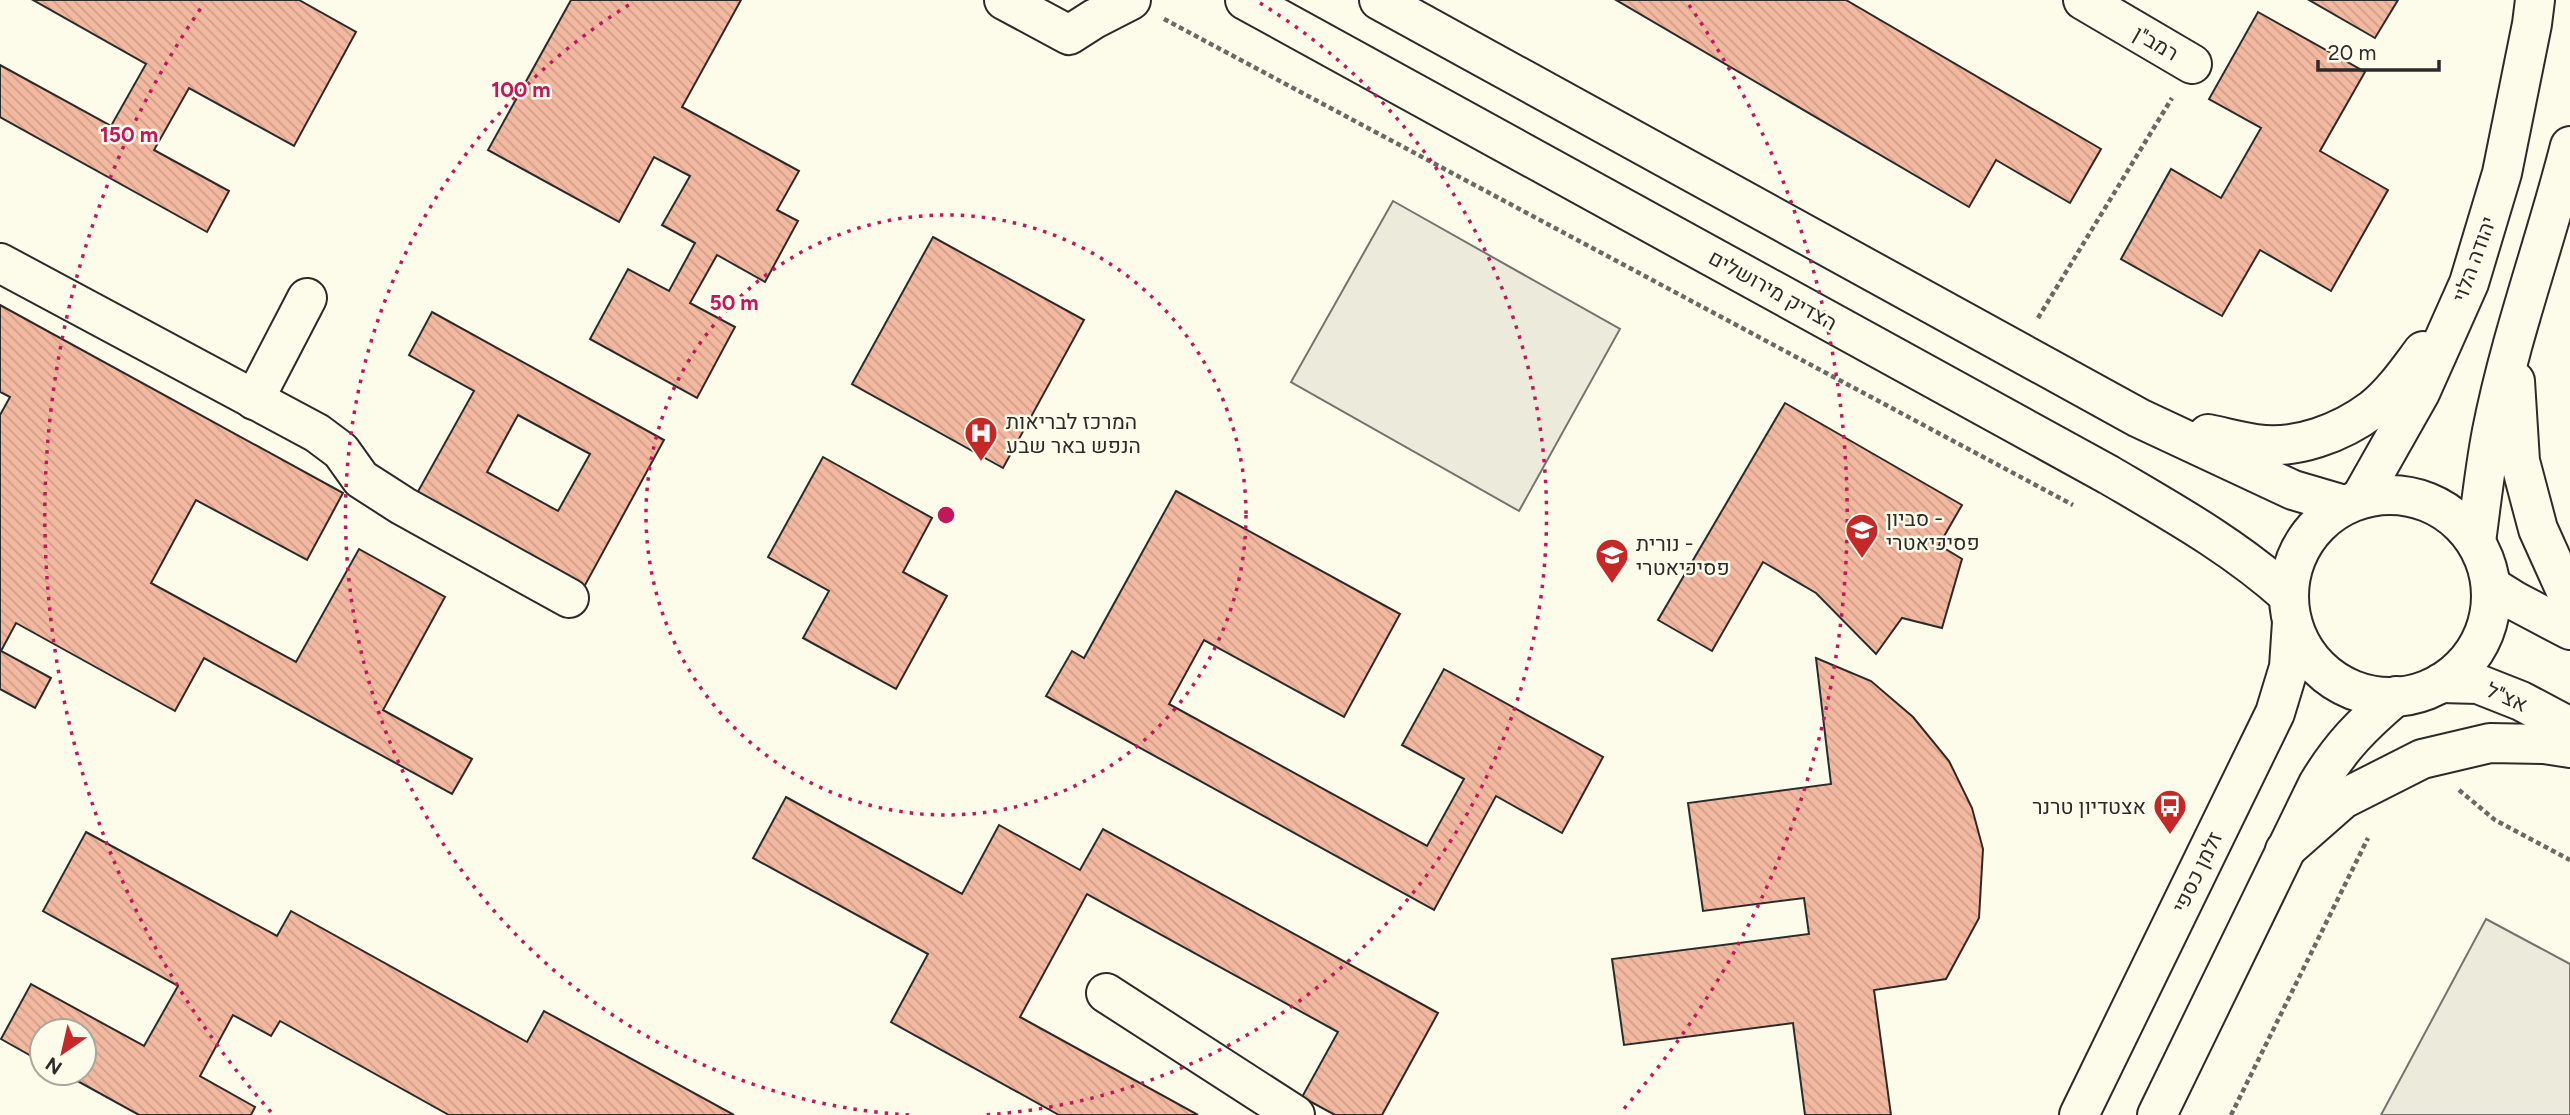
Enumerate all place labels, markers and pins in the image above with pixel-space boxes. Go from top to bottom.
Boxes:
place label: המרכז לבריאות הנפש באר שבע [1006,409,1141,458]
hospital icon: המרכז לבריאות הנפש באר שבע [962,414,1000,463]
centre of rings [934,503,958,527]
place label: סביון - פסיכיאטרי [1886,506,1980,555]
school or university icon: סביון - פסיכיאטרי [1843,511,1881,560]
place label: נורית - פסיכיאטרי [1636,531,1730,580]
school or university icon: נורית - פסיכיאטרי [1593,536,1631,585]
bus stop icon: אצטדיון טרנר [2151,787,2189,836]
place label: אצטדיון טרנר [2032,794,2146,819]

